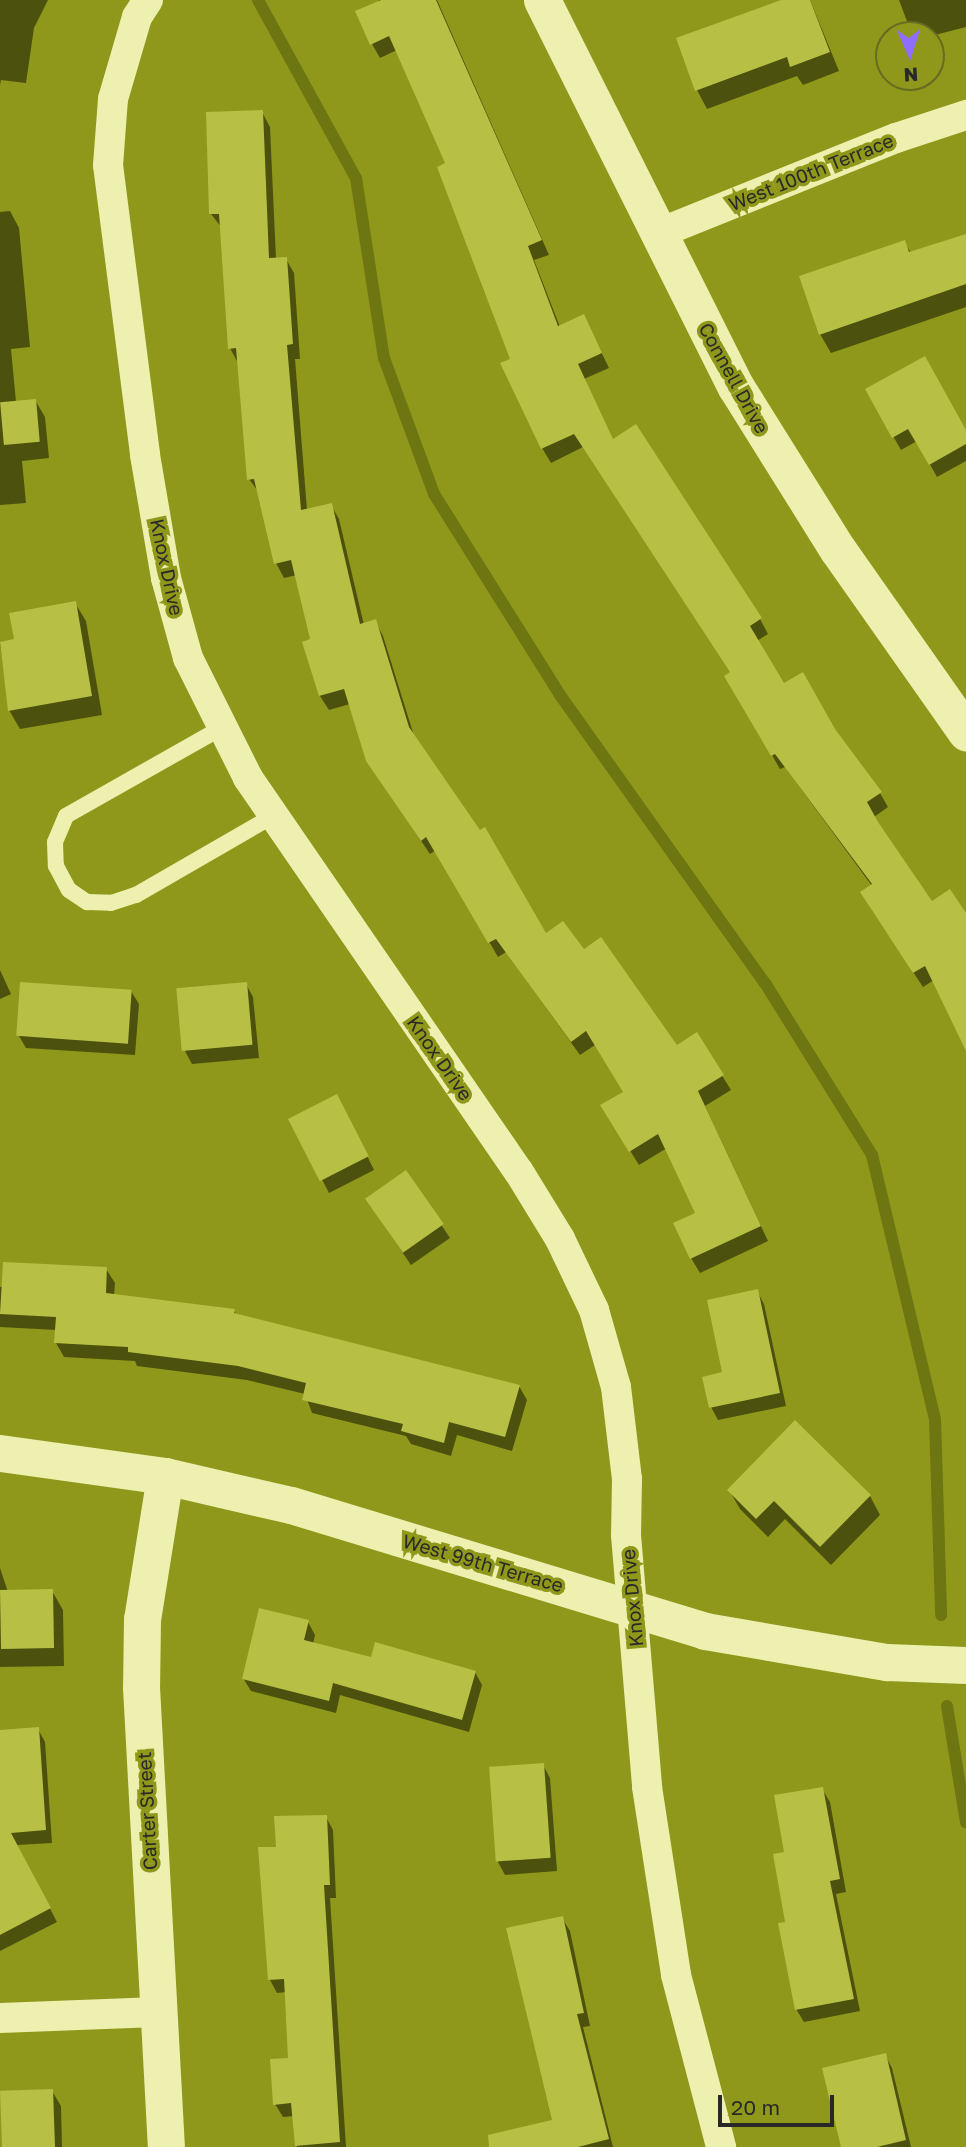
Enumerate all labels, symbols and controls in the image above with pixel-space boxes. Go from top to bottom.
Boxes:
north arrow [875,21,945,91]
text: N [903,64,919,87]
street label: West 100th Terrace [725,129,897,215]
street label: Connell Drive [694,319,774,437]
street label: Knox Drive [146,517,188,617]
street label: Knox Drive [403,1011,477,1105]
street label: West 99th Terrace [400,1529,566,1597]
street label: Knox Drive [616,1548,648,1648]
street label: Carter Street [133,1751,161,1871]
scale bar [721,2080,836,2124]
text: 20 m [731,2094,780,2120]

